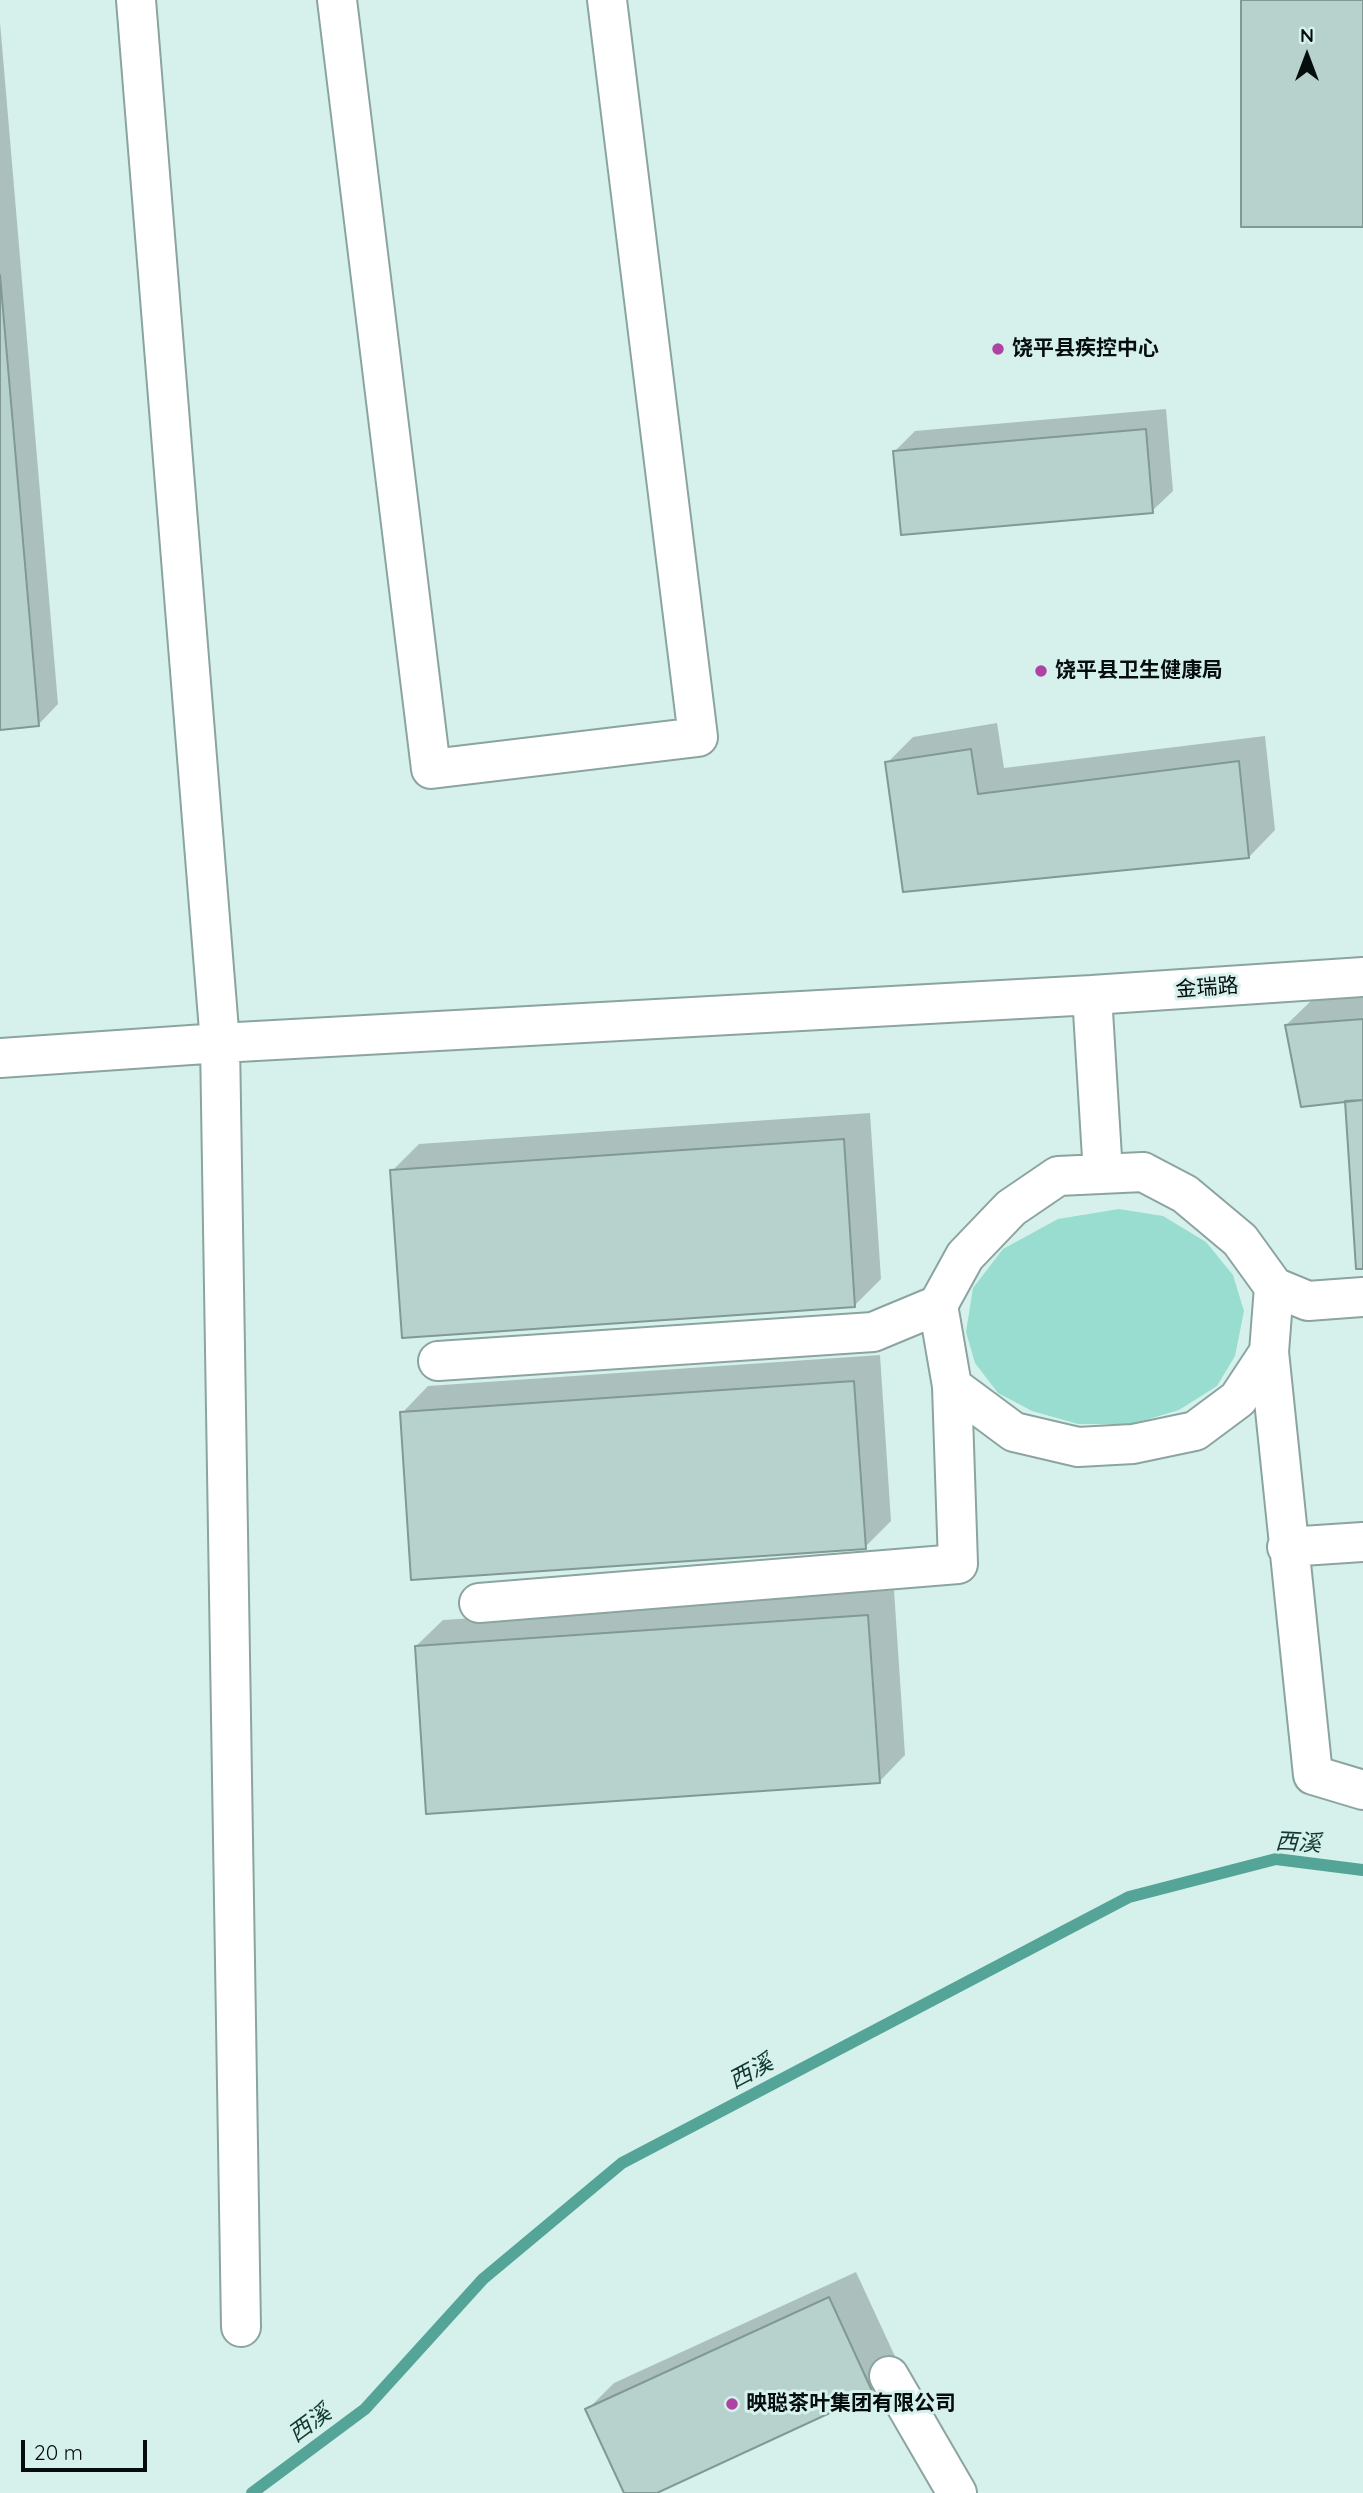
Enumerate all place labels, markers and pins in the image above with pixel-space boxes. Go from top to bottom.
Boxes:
place label: 饶平县疾控中心 [1012,336,1159,362]
marker: 饶平县疾控中心 [990,341,1006,357]
place label: 饶平县卫生健康局 [1055,658,1223,684]
marker: 饶平县卫生健康局 [1033,663,1049,679]
place label: 映聪茶叶集团有限公司 [746,2391,956,2417]
marker: 映聪茶叶集团有限公司 [724,2396,740,2412]

